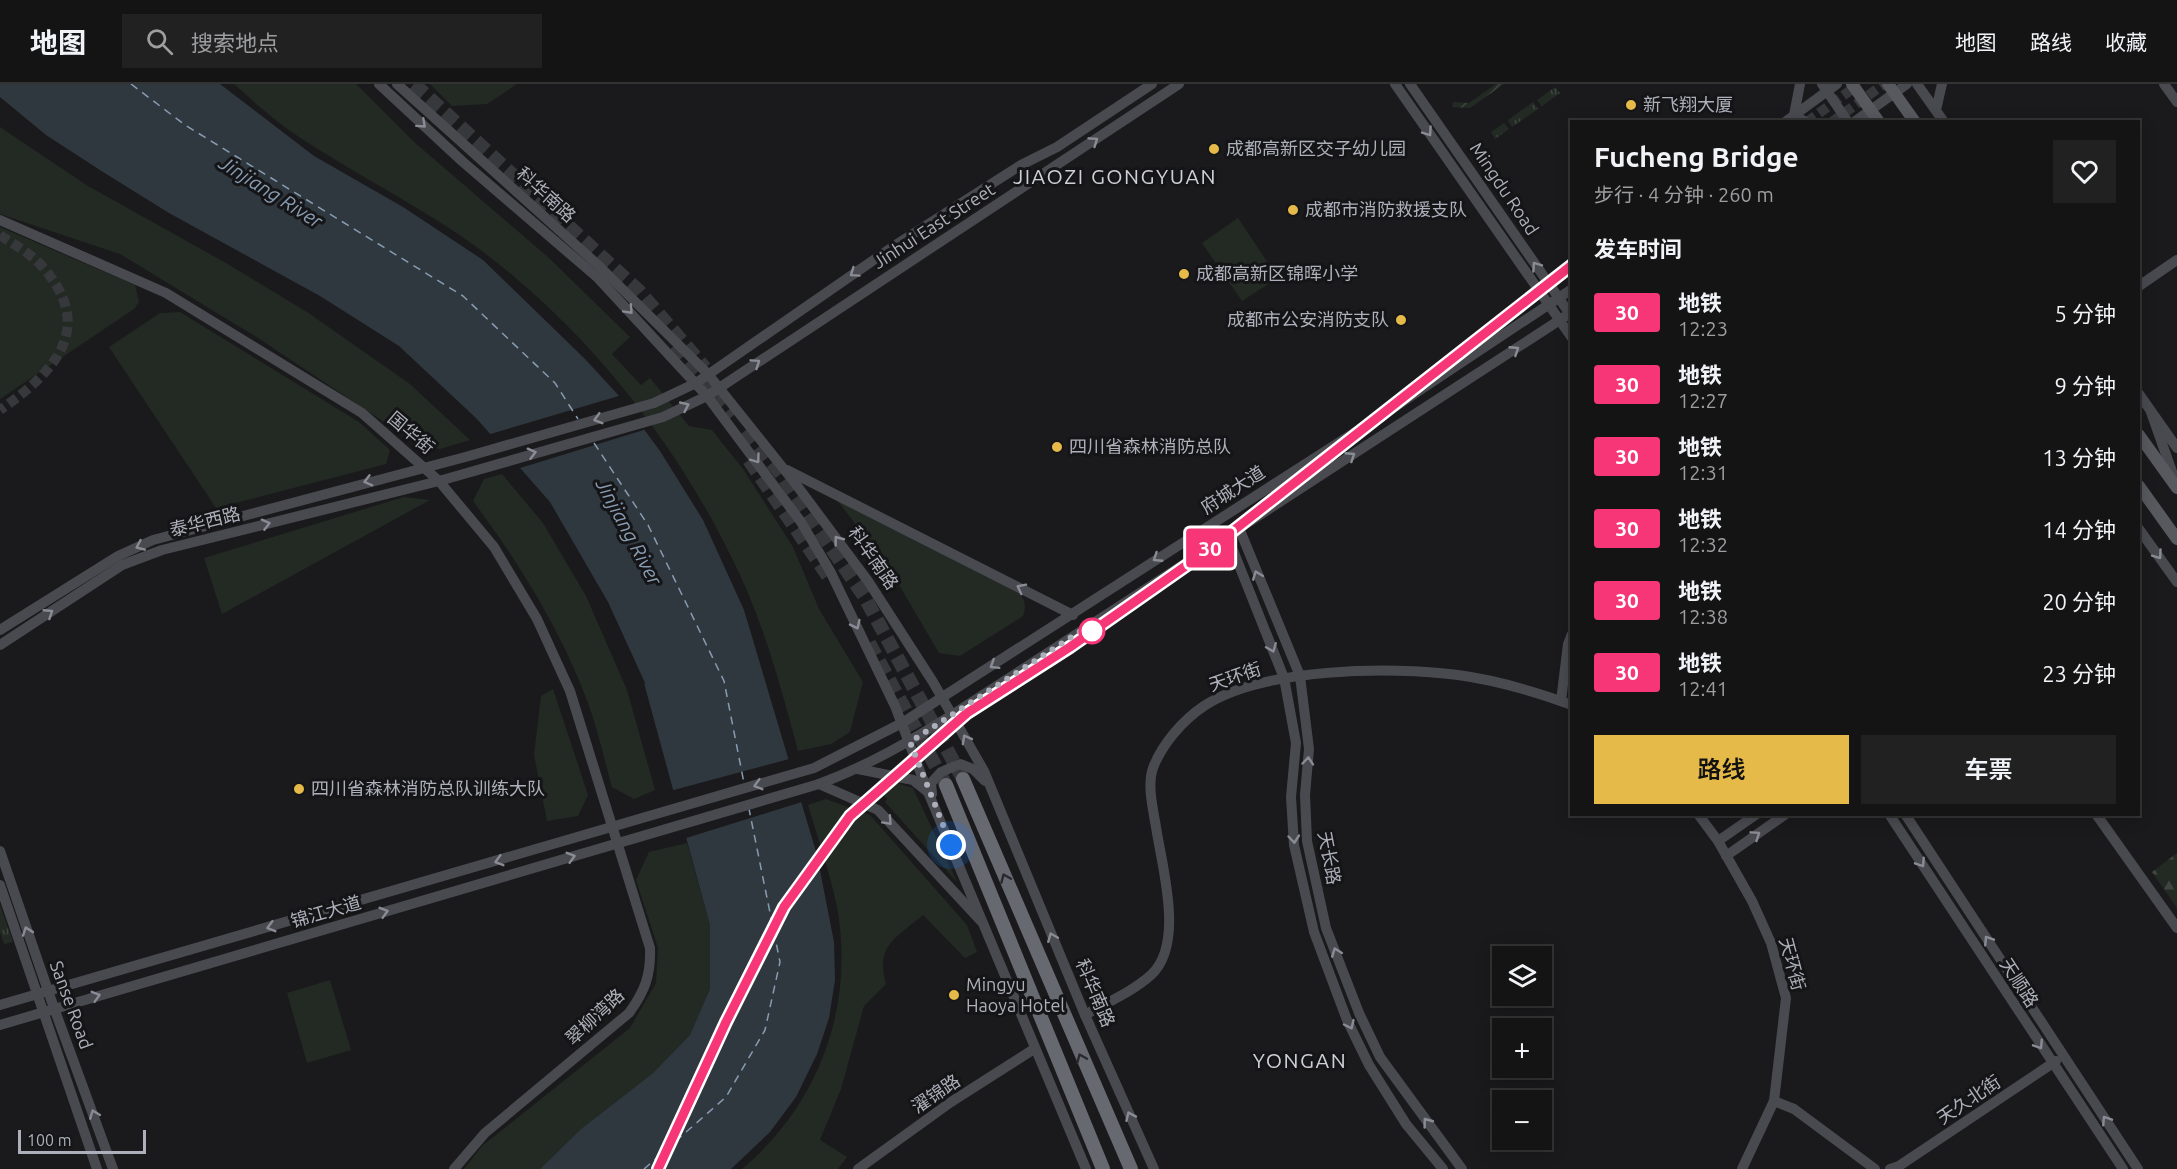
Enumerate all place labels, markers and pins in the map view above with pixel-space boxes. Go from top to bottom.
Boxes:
place label: 新飞翔大厦 [1643,94,1733,114]
marker: 新飞翔大厦 [1624,98,1638,112]
place label: 成都高新区交子幼儿园 [1226,138,1406,158]
marker: 成都高新区交子幼儿园 [1207,142,1221,156]
place label: 成都市消防救援支队 [1305,199,1467,219]
marker: 成都市消防救援支队 [1286,203,1300,217]
place label: 成都高新区锦晖小学 [1196,263,1358,283]
marker: 成都高新区锦晖小学 [1177,267,1191,281]
place label: 成都市公安消防支队 [1227,309,1389,329]
marker: 成都市公安消防支队 [1394,313,1408,327]
place label: 四川省森林消防总队 [1069,436,1231,456]
marker: 四川省森林消防总队 [1050,440,1064,454]
unlabelled marker [1079,618,1105,644]
place label: 四川省森林消防总队训练大队 [311,778,545,798]
marker: 四川省森林消防总队训练大队 [292,782,306,796]
place label: Mingyu Haoya Hotel [966,974,1065,1015]
marker: Mingyu Haoya Hotel [947,988,961,1002]

